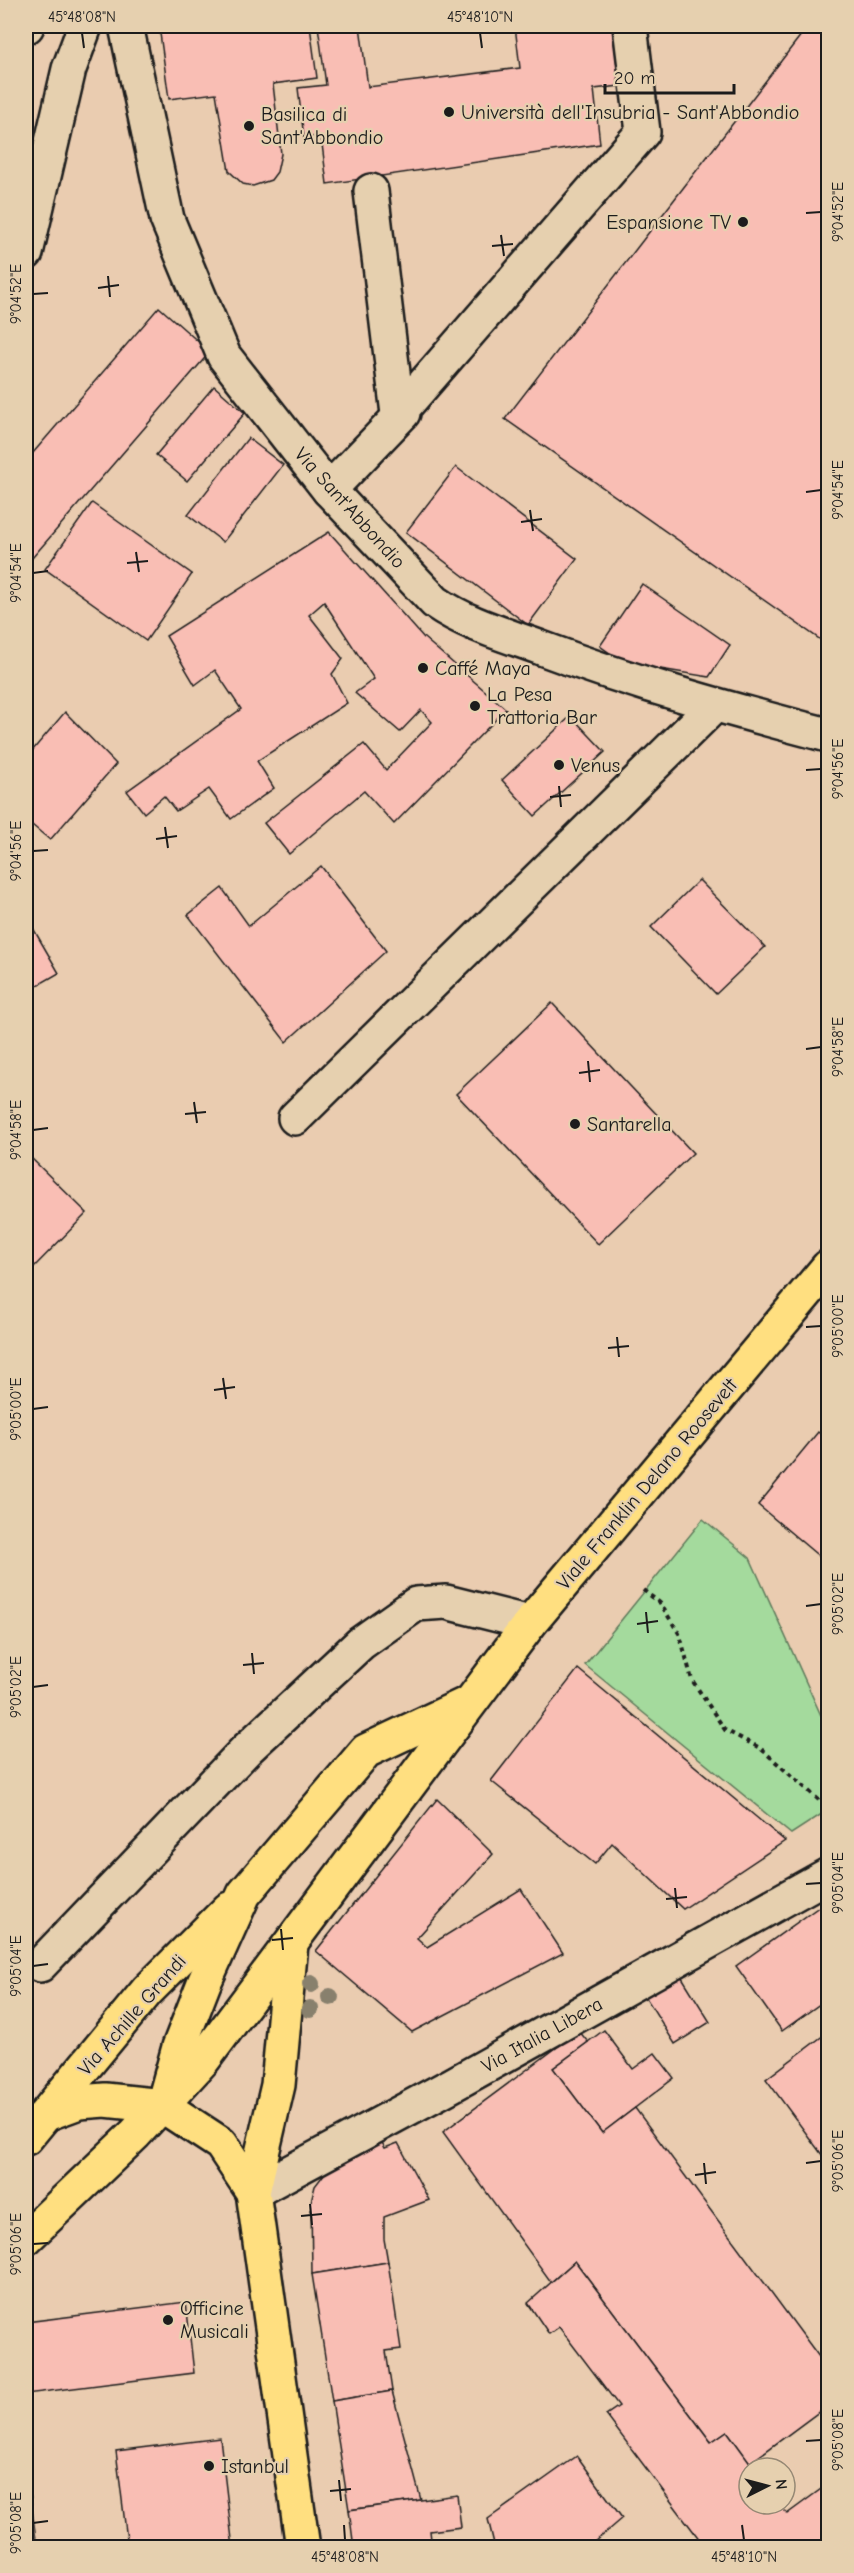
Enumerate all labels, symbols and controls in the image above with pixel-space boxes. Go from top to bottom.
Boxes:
text: 45°48'08"N [48,8,116,26]
text: 45°48'10"N [447,8,513,26]
scale bar [605,57,734,95]
text: 20 m [614,68,655,89]
place label: Università dell'Insubria - Sant'Abbondio [461,101,799,124]
place label: Basilica di Sant'Abbondio [261,103,383,149]
marker: Università dell'Insubria - Sant'Abbondio [442,105,456,119]
marker: Basilica di Sant'Abbondio [242,119,256,133]
text: 9°04'52"E [829,182,847,242]
place label: Espansione TV [606,211,731,234]
marker: Espansione TV [736,215,750,229]
text: 9°04'52"E [7,264,25,324]
street label: Via Sant'Abbondio [290,443,410,573]
text: 9°04'54"E [829,460,847,520]
text: 9°04'54"E [7,543,25,603]
place label: Caffé Maya [435,657,531,680]
marker: Caffé Maya [416,661,430,675]
place label: La Pesa Trattoria Bar [487,683,597,729]
marker: La Pesa Trattoria Bar [468,699,482,713]
text: 9°04'56"E [829,739,847,799]
place label: Venus [571,754,620,777]
marker: Venus [552,758,566,772]
text: 9°04'56"E [7,821,25,881]
text: 9°04'58"E [829,1017,847,1077]
text: 9°04'58"E [7,1100,25,1160]
place label: Santarella [587,1113,672,1136]
marker: Santarella [568,1117,582,1131]
text: 9°05'00"E [829,1294,847,1358]
street label: Viale Franklin Delano Roosevelt [552,1373,743,1594]
text: 9°05'00"E [7,1377,25,1441]
text: 9°05'02"E [829,1573,847,1635]
text: 9°05'02"E [7,1656,25,1718]
text: 9°05'04"E [829,1852,847,1914]
text: 9°05'04"E [7,1935,25,1997]
street label: Via Achille Grandi [73,1950,191,2080]
street label: Via Italia Libera [478,1992,606,2078]
text: 9°05'06"E [829,2130,847,2192]
text: 9°05'06"E [7,2213,25,2275]
place label: Officine Musicali [180,2297,249,2343]
marker: Officine Musicali [161,2313,175,2327]
text: 9°05'08"E [829,2409,847,2471]
place label: Istanbul [221,2455,289,2478]
north arrow [737,2456,797,2516]
marker: Istanbul [202,2459,216,2473]
text: N [771,2478,790,2491]
text: 9°05'08"E [7,2492,25,2554]
text: 45°48'08"N [311,2548,379,2566]
text: 45°48'10"N [711,2548,777,2566]

